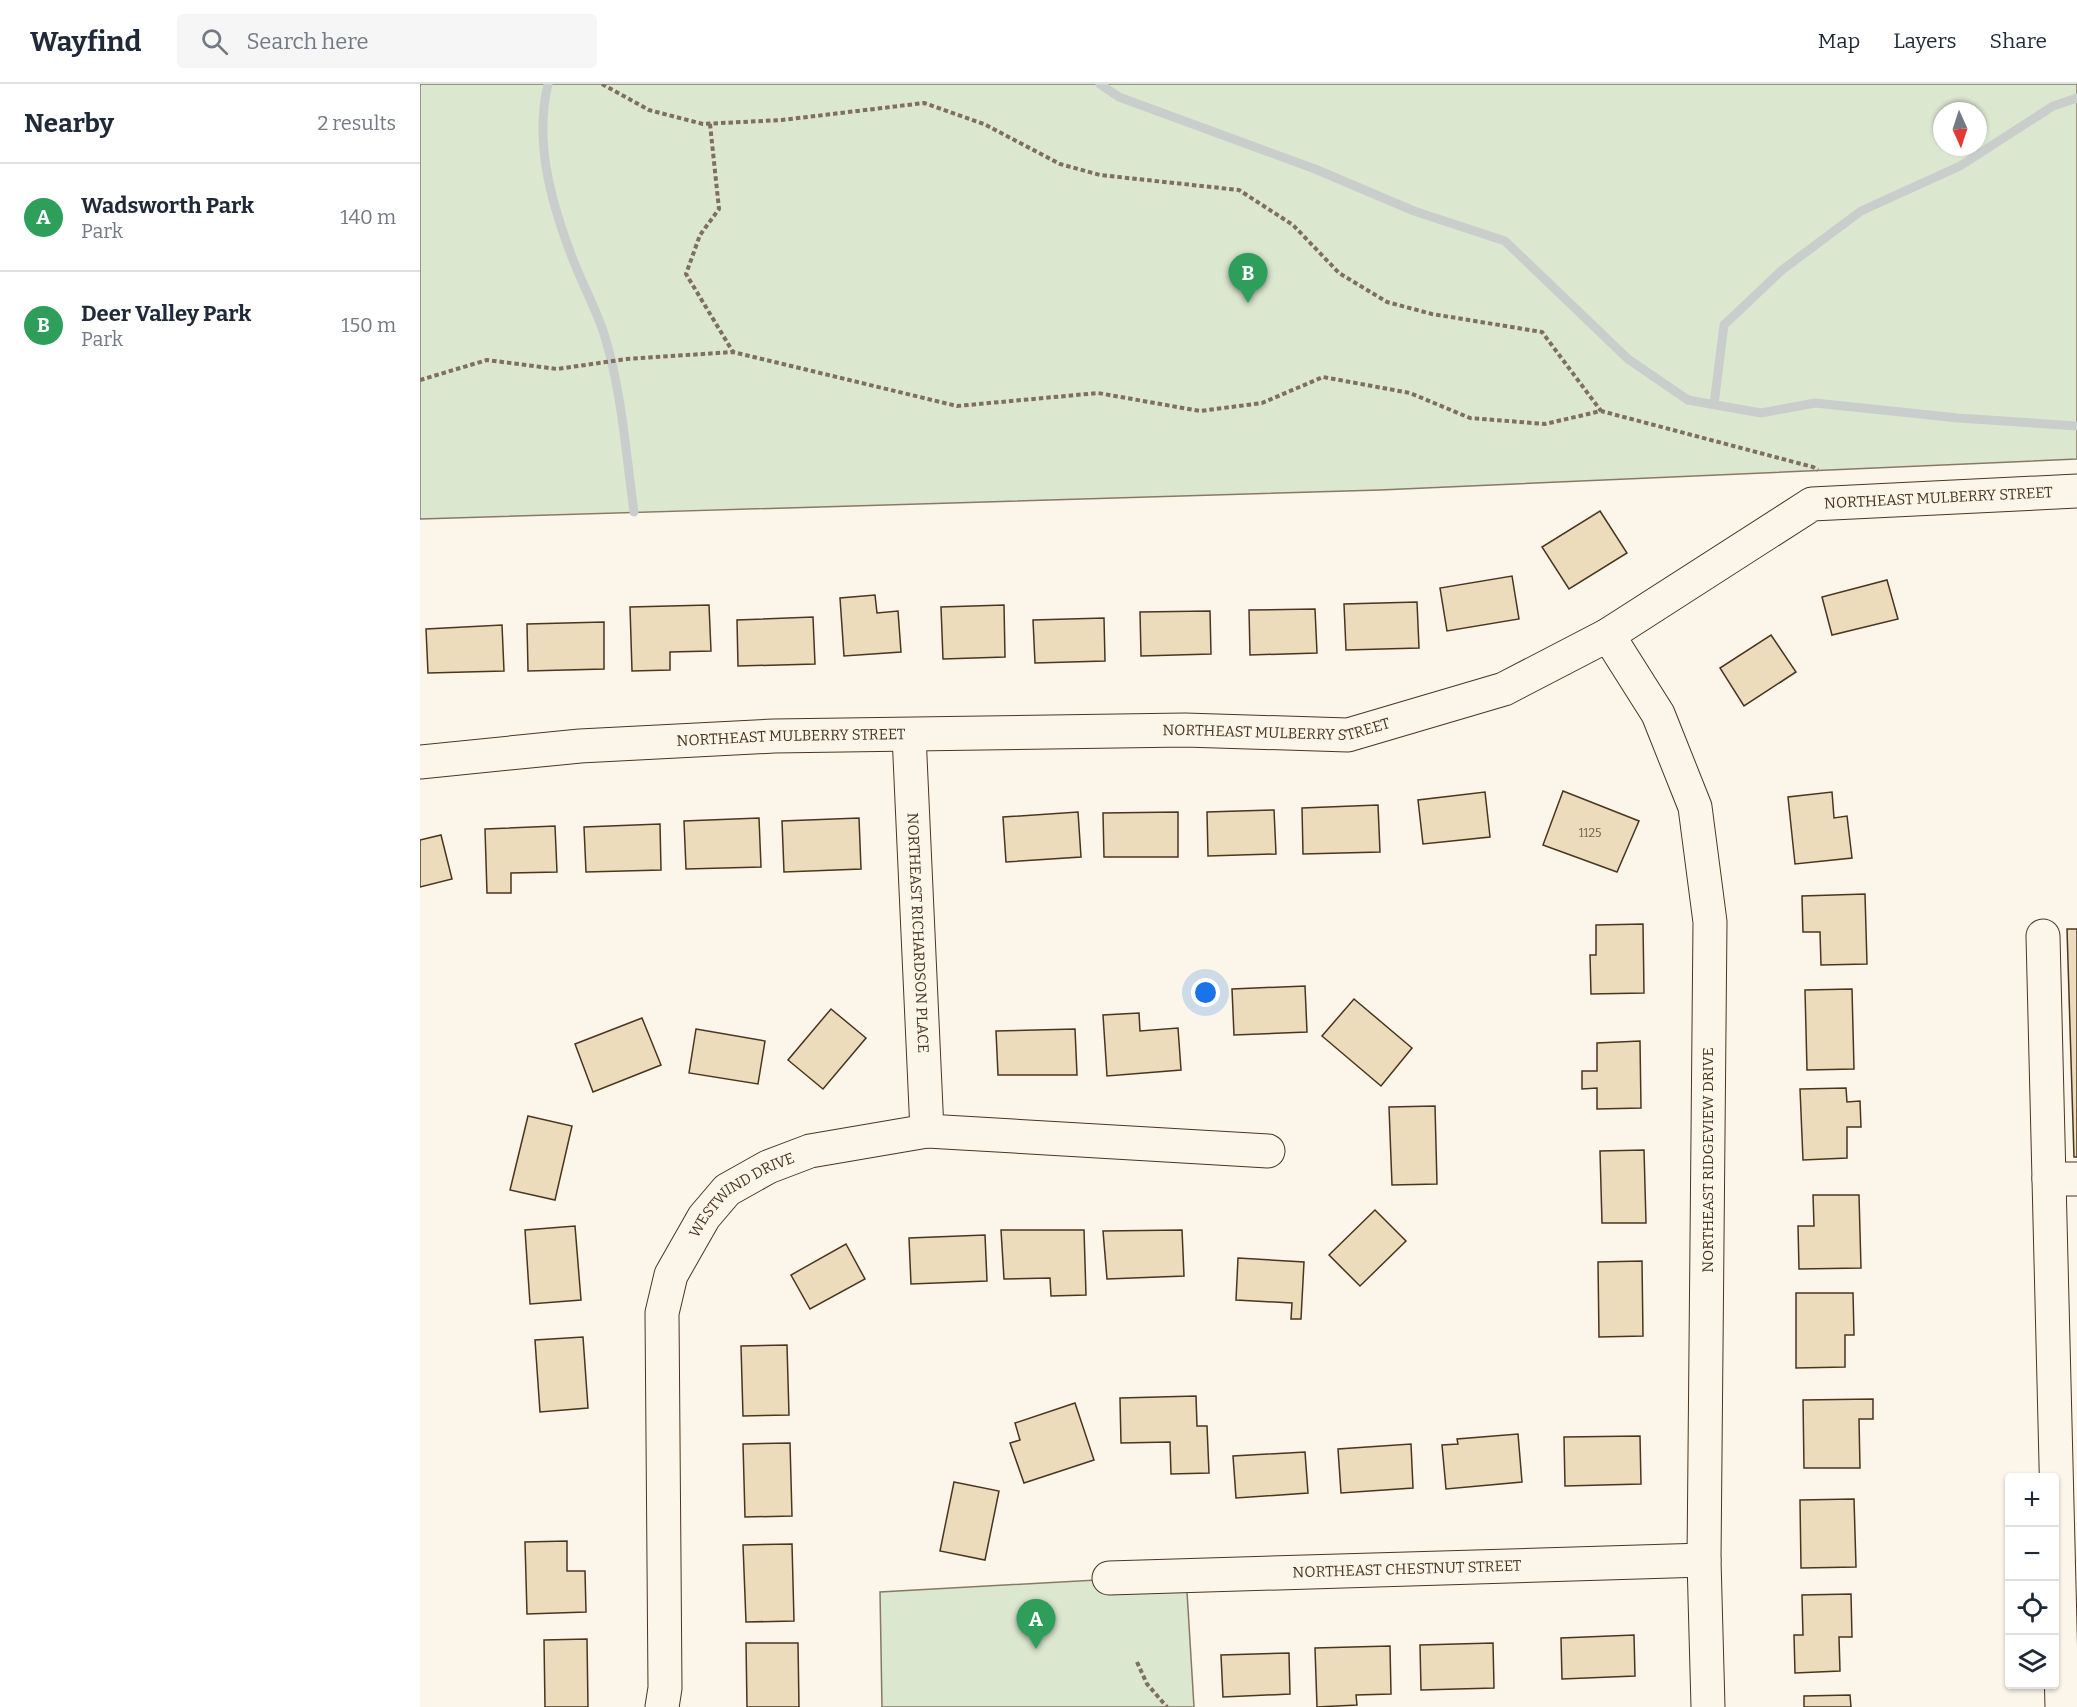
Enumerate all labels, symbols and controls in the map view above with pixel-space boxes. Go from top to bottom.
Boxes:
search box [177,14,597,68]
text: Wayfind [30,25,141,58]
icon: search [198,25,231,58]
text: Search here [246,28,369,55]
text: Map [1818,28,1860,54]
text: Layers [1893,28,1957,54]
text: Share [1990,28,2047,54]
north arrow [1933,102,1987,156]
text: Nearby [24,108,114,139]
text: 2 results [317,111,396,135]
text: Wadsworth Park [81,192,254,219]
text: A [36,205,51,229]
text: 140 m [340,205,396,229]
text: Park [81,219,123,243]
pin: B [1228,254,1268,303]
text: Deer Valley Park [81,300,251,327]
text: B [37,313,50,337]
text: 150 m [341,313,396,337]
text: Park [81,327,123,351]
street label: NORTHEAST MULBERRY STREET [1824,483,2053,512]
street label: NORTHEAST MULBERRY STREET [1162,714,1392,744]
street label: NORTHEAST MULBERRY STREET [676,725,906,750]
street label: NORTHEAST RICHARDSON PLACE [904,812,932,1053]
house number: 1125 [1579,826,1601,840]
your location [1191,978,1220,1007]
street label: NORTHEAST RIDGEVIEW DRIVE [1699,1047,1717,1273]
street label: WESTWIND DRIVE [685,1149,797,1241]
map controls [2005,1473,2059,1689]
button: + [2005,1473,2059,1527]
button: − [2005,1527,2059,1581]
street label: NORTHEAST CHESTNUT STREET [1292,1557,1522,1581]
button: locate [2005,1581,2059,1635]
pin: A [1016,1600,1056,1649]
button: layers [2005,1635,2059,1689]

